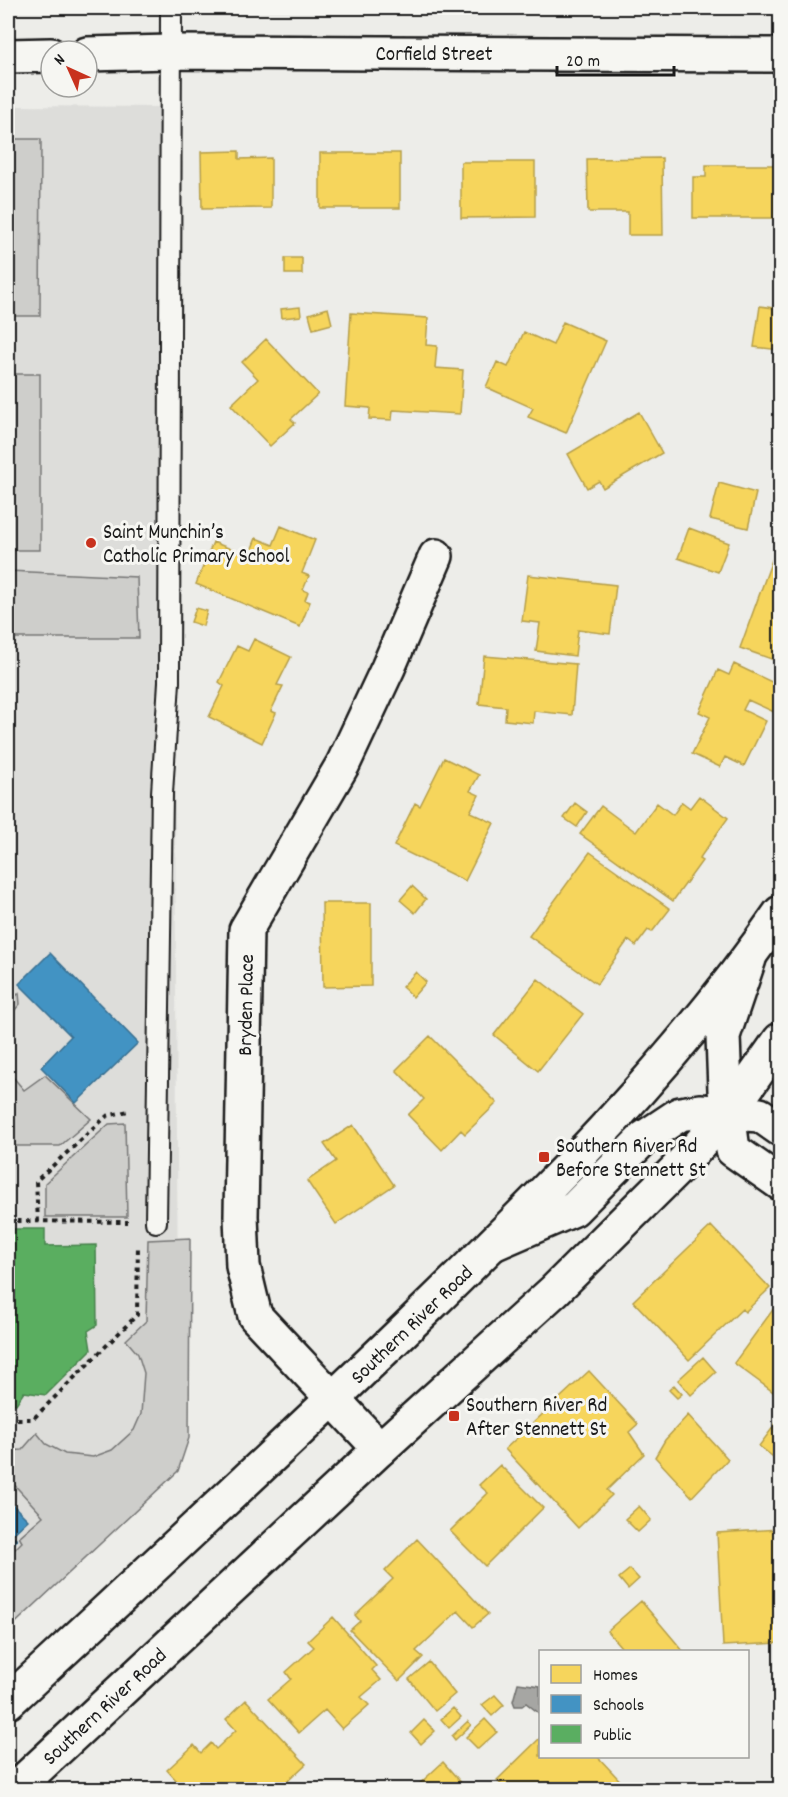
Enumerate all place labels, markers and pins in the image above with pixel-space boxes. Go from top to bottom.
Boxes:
place label: Saint Munchin’s Catholic Primary School [103,519,290,573]
marker: Saint Munchin’s Catholic Primary School [84,536,98,550]
place label: Southern River Rd Before Stennett St [556,1133,706,1187]
marker: Southern River Rd Before Stennett St [537,1150,551,1164]
place label: Southern River Rd After Stennett St [466,1392,607,1446]
marker: Southern River Rd After Stennett St [447,1409,461,1423]

